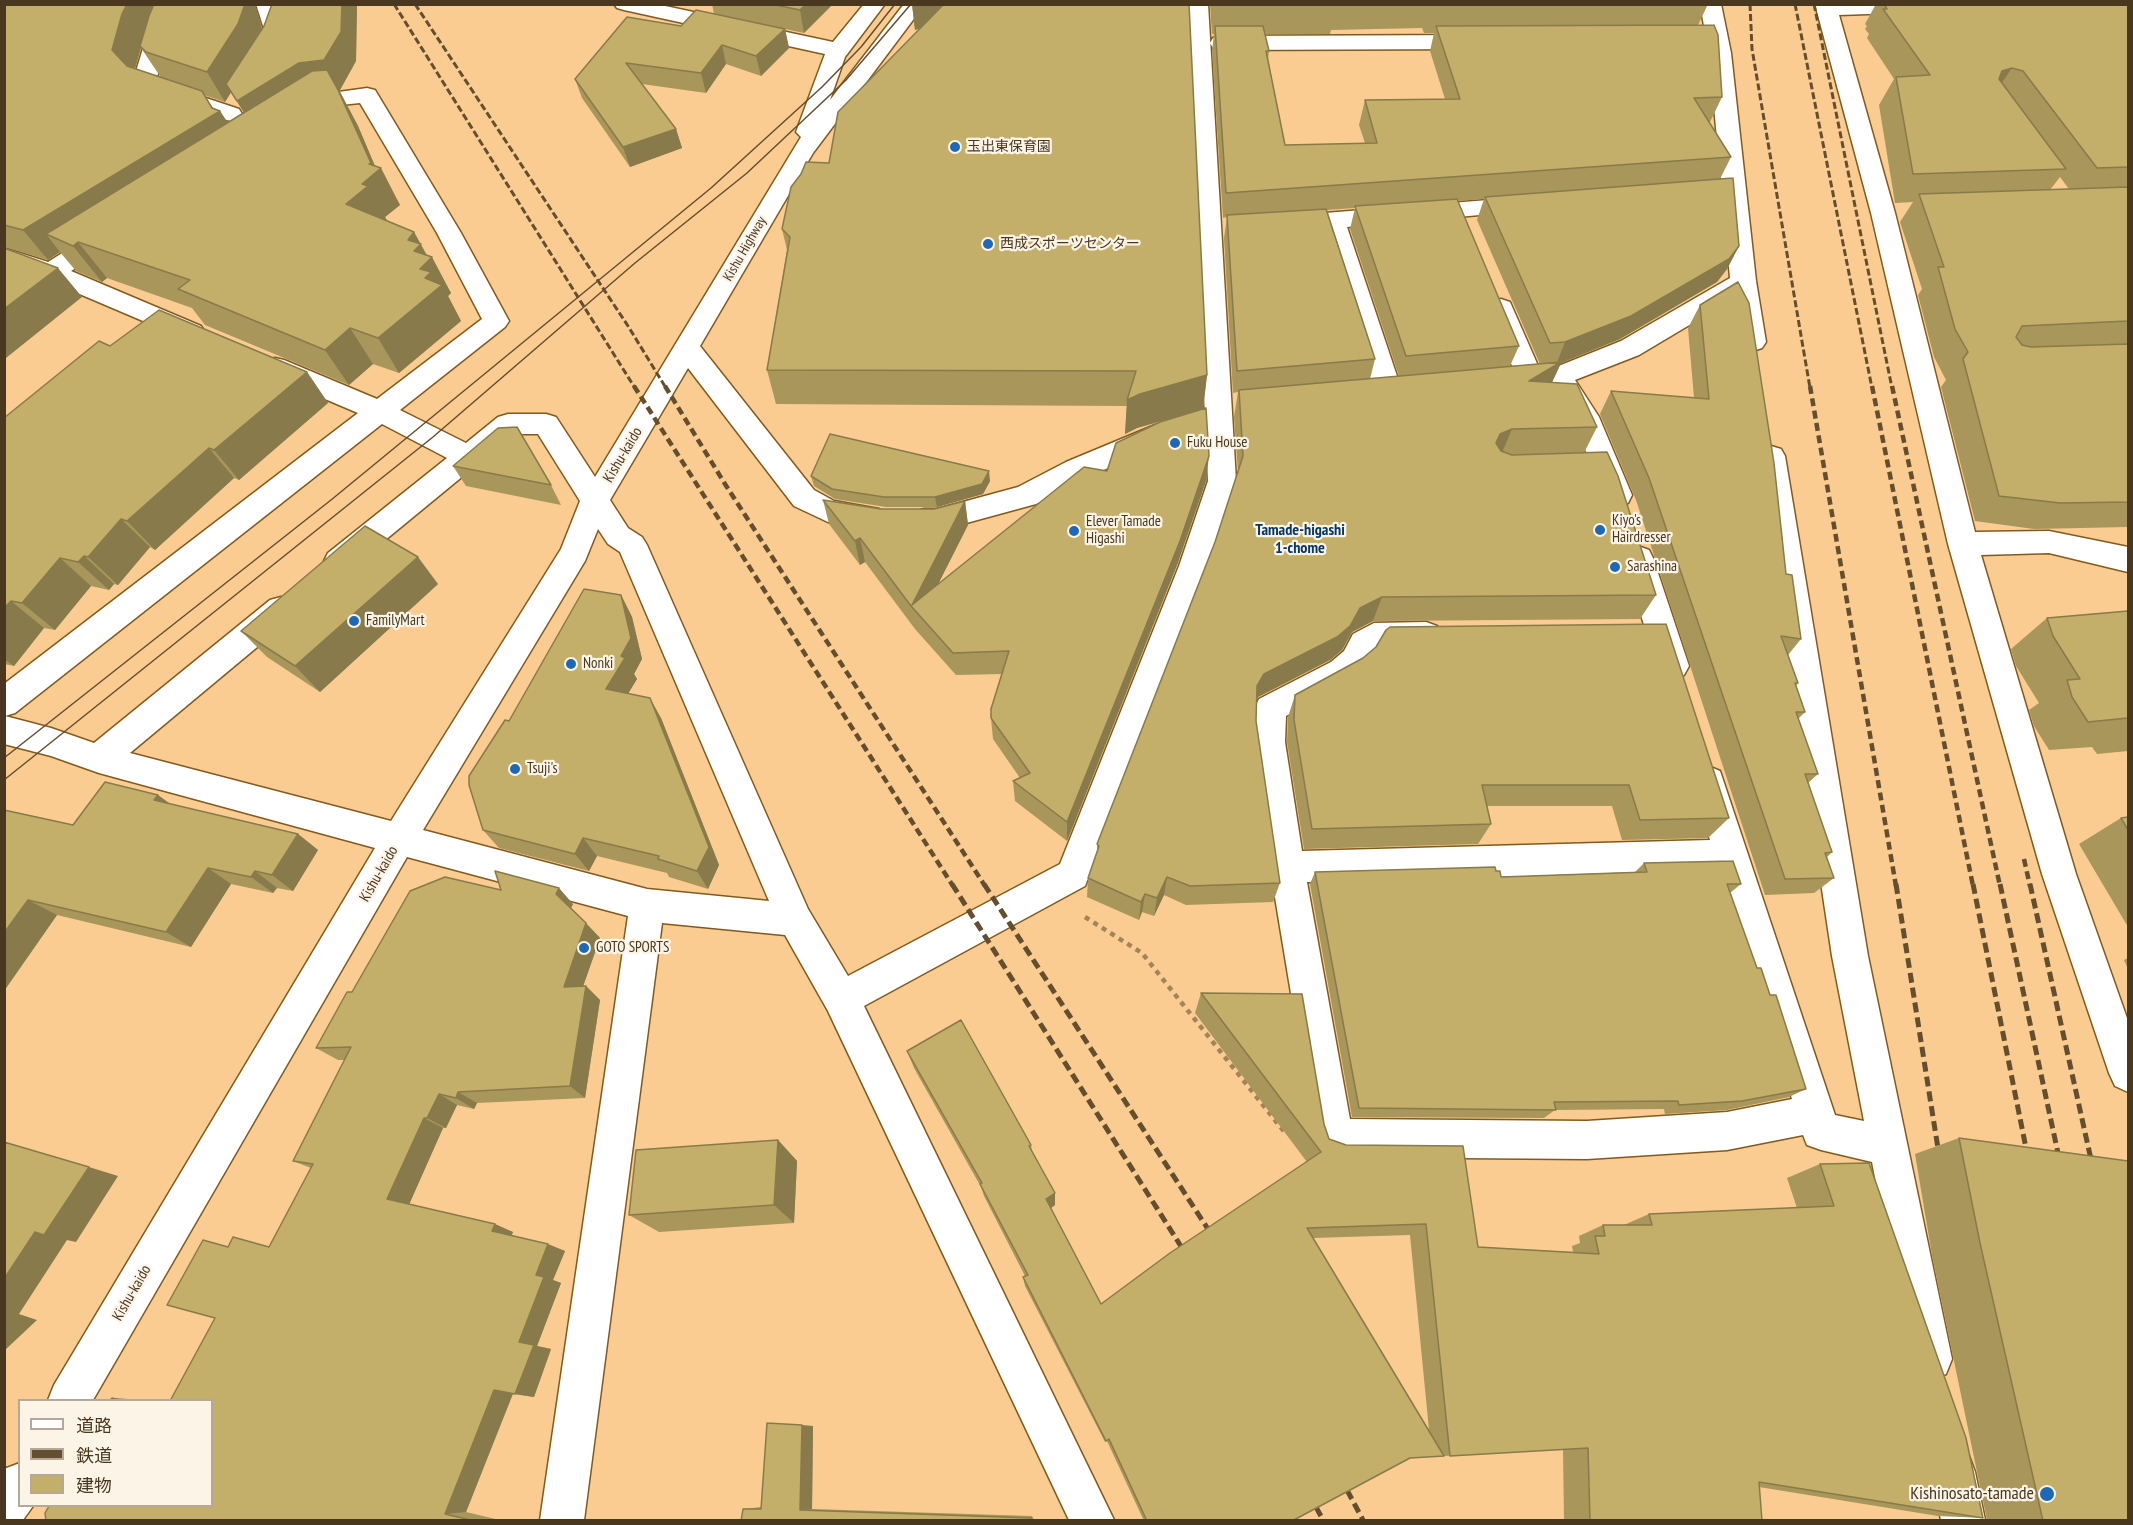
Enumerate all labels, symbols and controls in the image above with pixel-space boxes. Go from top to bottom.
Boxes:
place label: 玉出東保育園 [967,139,1051,155]
marker: 玉出東保育園 [948,140,962,154]
street label: Kishu Highway [720,214,770,284]
place label: 西成スポーツセンター [1000,236,1140,252]
marker: 西成スポーツセンター [981,237,995,251]
street label: Kishu-kaido [600,424,646,486]
place label: Fuku House [1187,434,1248,452]
marker: Fuku House [1168,436,1182,450]
place label: Kiyo's Hairdresser [1612,512,1671,547]
place label: Elever Tamade Higashi [1086,513,1161,548]
district label: Tamade-higashi 1-chome [1255,520,1345,558]
marker: Kiyo's Hairdresser [1593,523,1607,537]
marker: Elever Tamade Higashi [1067,524,1081,538]
place label: Sarashina [1627,558,1677,576]
marker: Sarashina [1608,560,1622,574]
place label: FamilyMart [366,612,424,630]
marker: FamilyMart [347,614,361,628]
place label: Nonki [583,655,613,673]
marker: Nonki [564,657,578,671]
place label: Tsuji's [527,760,557,778]
marker: Tsuji's [508,762,522,776]
street label: Kishu-kaido [356,843,402,905]
place label: GOTO SPORTS [596,939,669,957]
marker: GOTO SPORTS [577,941,591,955]
street label: Kishu-kaido [109,1262,155,1324]
legend [18,1399,213,1507]
text: 道路 [76,1414,112,1437]
text: 鉄道 [76,1444,112,1467]
text: 建物 [76,1474,112,1497]
place label: Kishinosato-tamade [1910,1483,2034,1505]
marker: Kishinosato-tamade [2038,1485,2056,1503]

